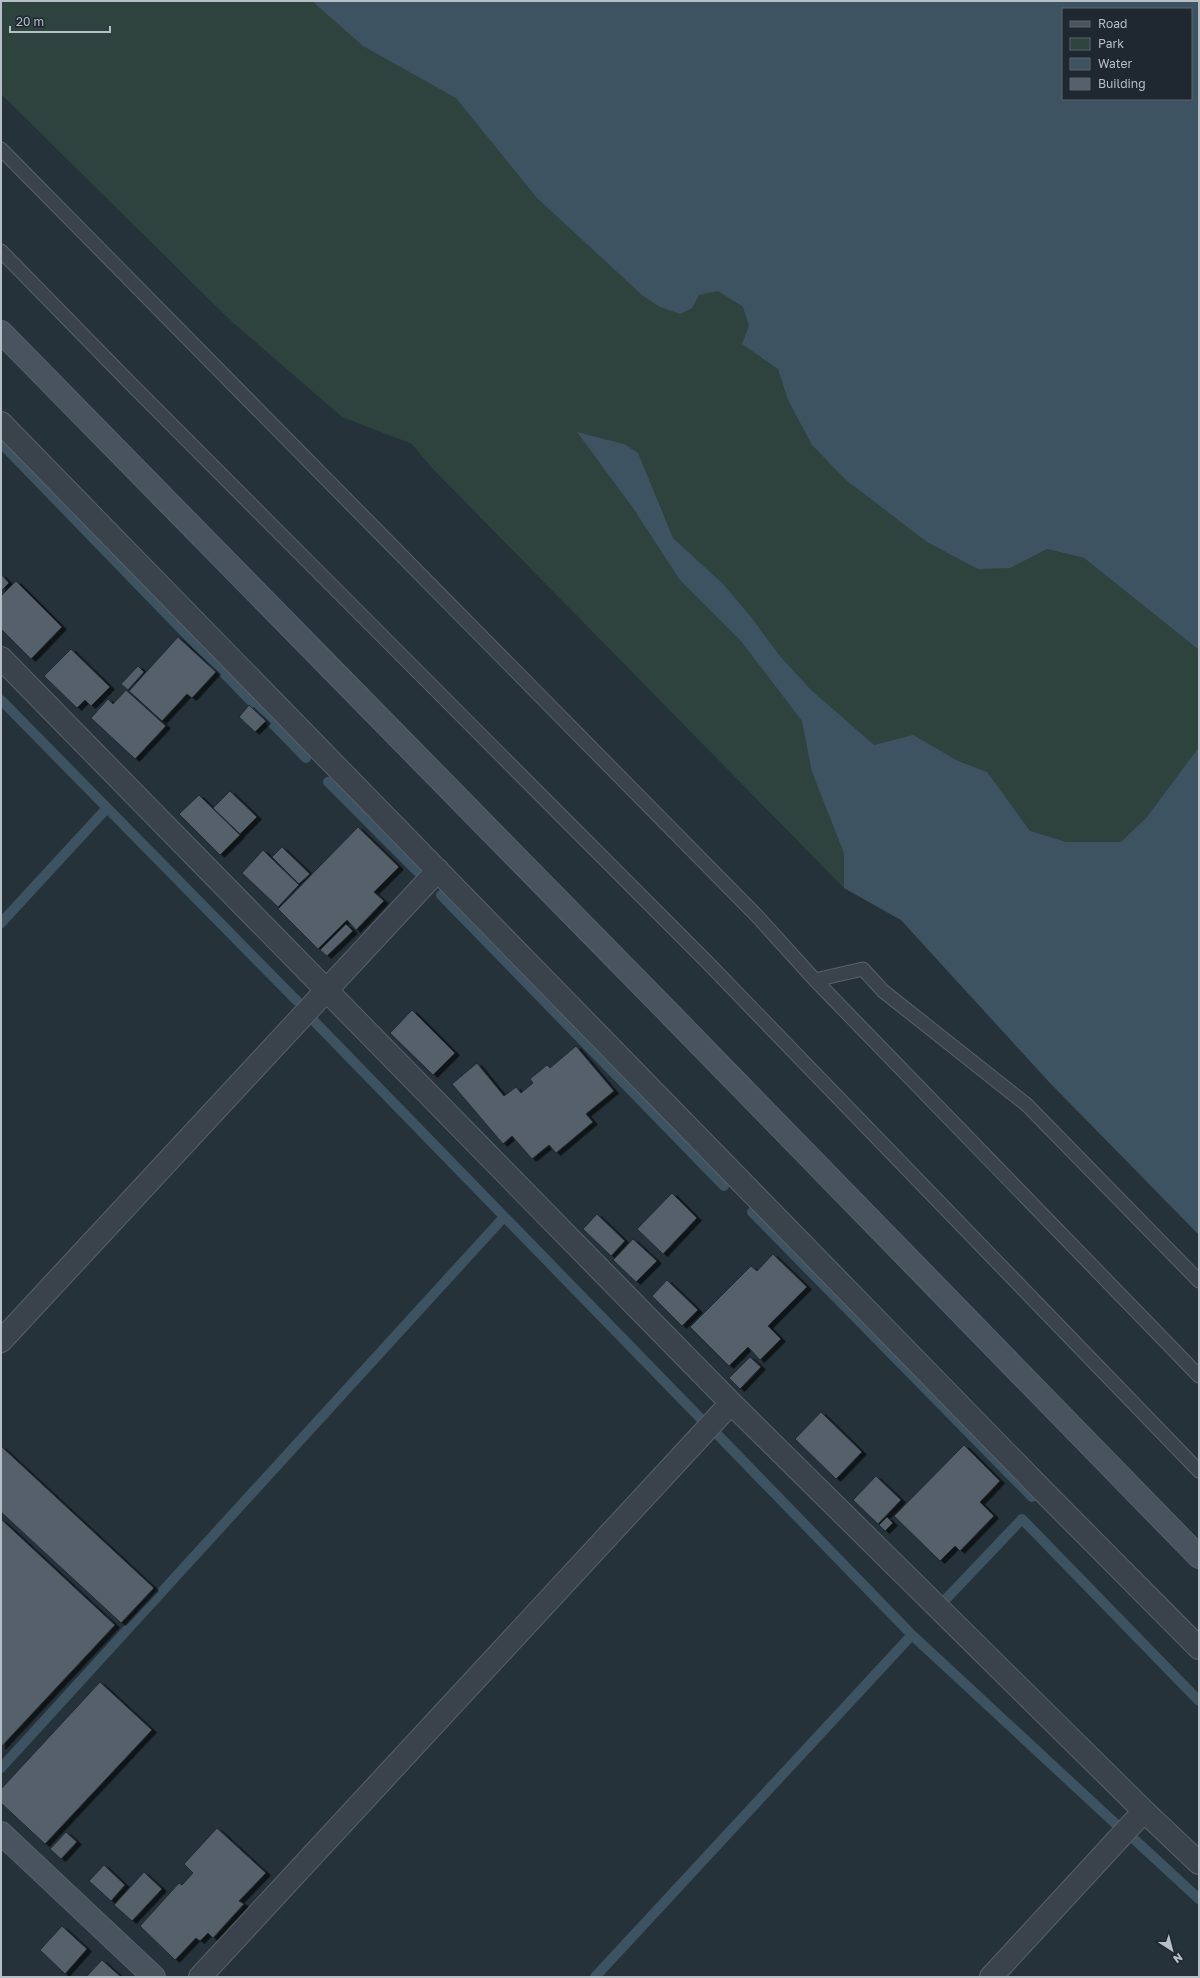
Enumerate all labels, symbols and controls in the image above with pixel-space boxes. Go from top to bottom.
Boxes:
scale bar [10,8,110,34]
legend [1062,8,1192,100]
text: 20 m [16,14,44,29]
text: Road [1098,16,1127,31]
text: Park [1098,36,1124,51]
text: Water [1098,56,1132,71]
text: Building [1098,76,1146,91]
north arrow [1152,1930,1192,1970]
text: N [1171,1951,1185,1966]

